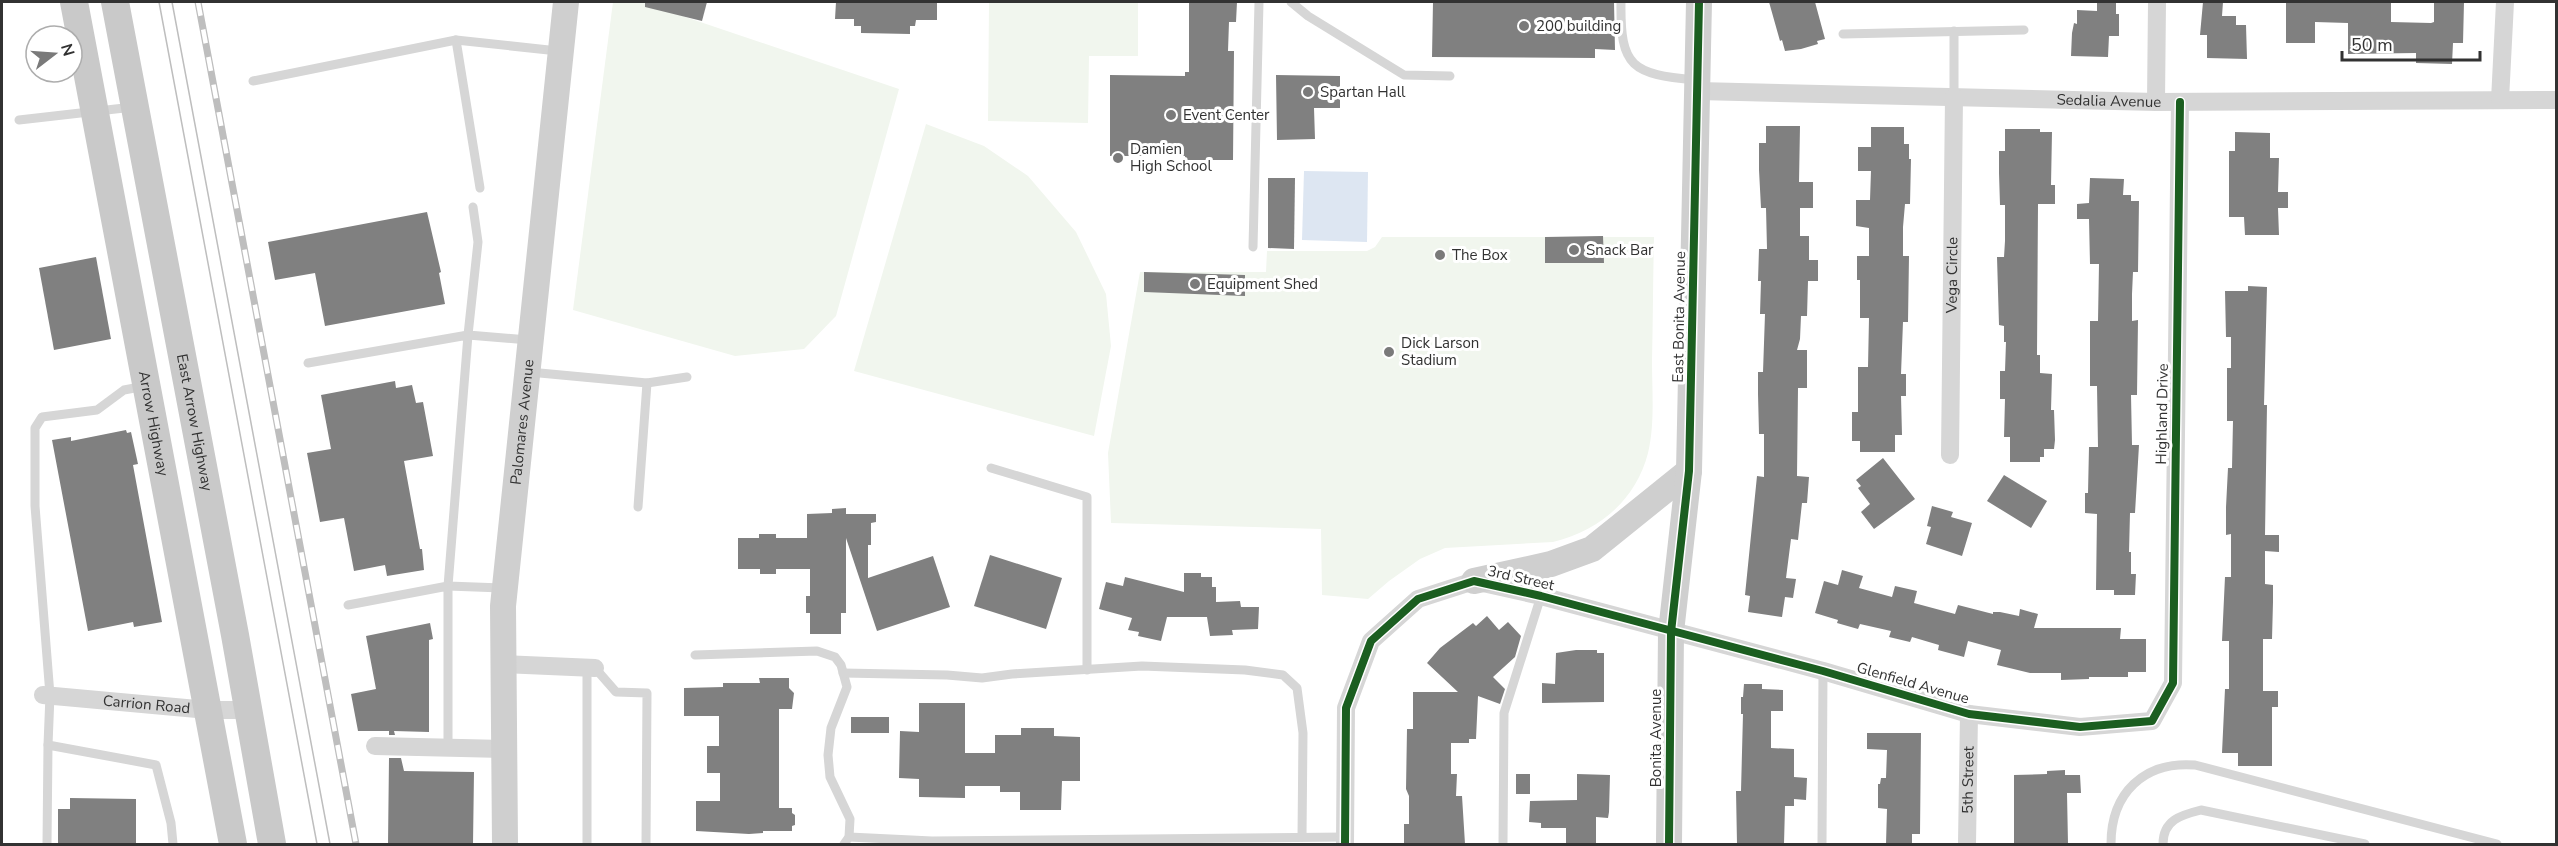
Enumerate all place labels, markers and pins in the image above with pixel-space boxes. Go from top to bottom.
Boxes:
place label: 200 building [1536,16,1621,36]
marker: 200 building [1517,19,1531,33]
place label: Spartan Hall [1320,82,1406,102]
marker: Spartan Hall [1301,85,1315,99]
place label: Event Center [1183,105,1270,125]
marker: Event Center [1164,108,1178,122]
place label: Damien High School [1130,139,1212,176]
marker: Damien High School [1111,151,1125,165]
place label: Snack Bar [1586,240,1654,260]
marker: Snack Bar [1567,243,1581,257]
place label: The Box [1452,245,1508,265]
marker: The Box [1433,248,1447,262]
place label: Equipment Shed [1207,274,1318,294]
marker: Equipment Shed [1188,277,1202,291]
place label: Dick Larson Stadium [1401,333,1479,370]
marker: Dick Larson Stadium [1382,345,1396,359]

